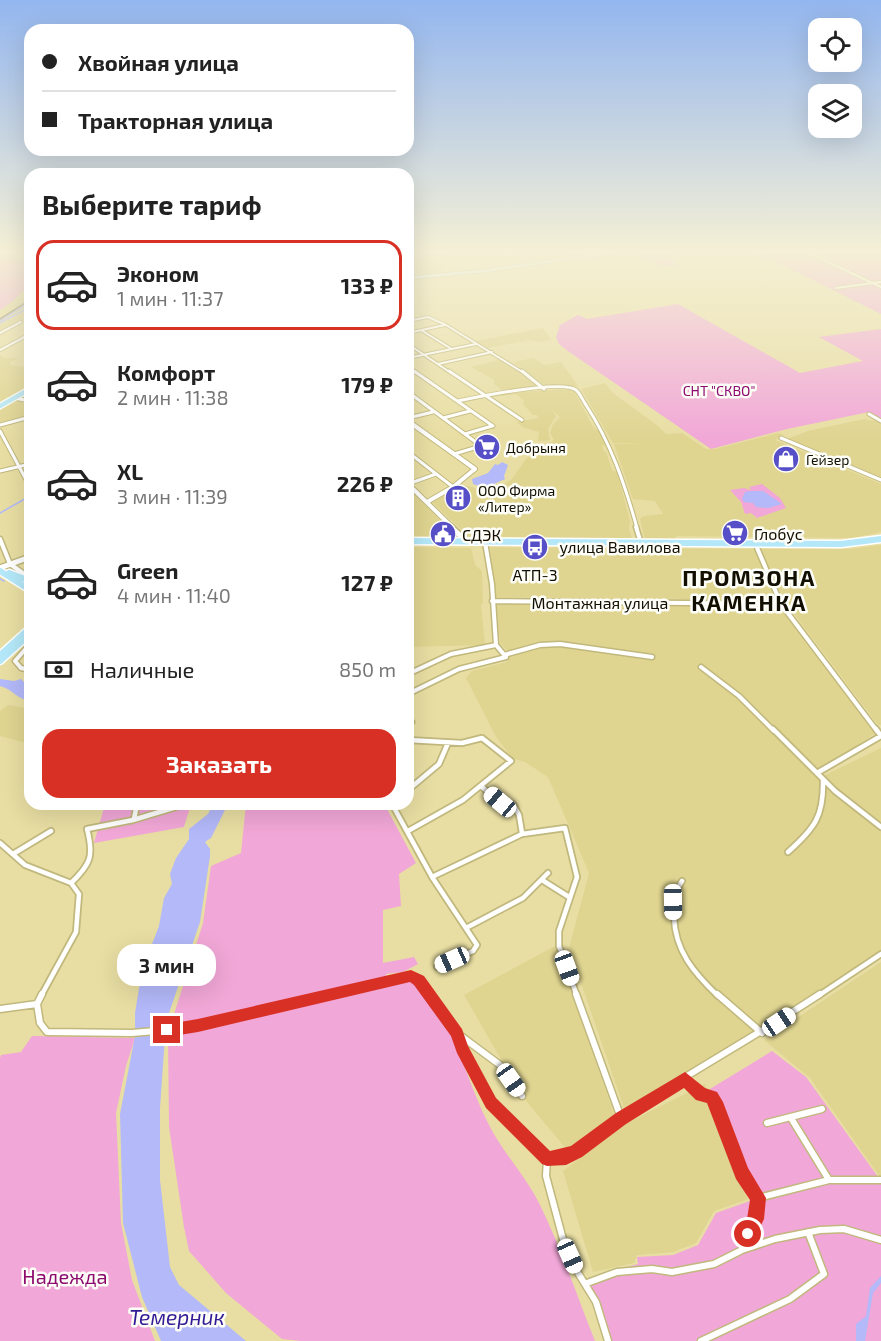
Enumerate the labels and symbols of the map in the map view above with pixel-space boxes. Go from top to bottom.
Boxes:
park label: СНТ "СКВО" [683,382,755,399]
supermarket icon: Добрыня [472,432,502,462]
place label: Добрыня [506,439,566,456]
shop icon: Гейзер [771,444,801,474]
place label: Гейзер [806,451,849,468]
place label: ООО Фирма «Литер» [478,482,555,515]
building icon: ООО Фирма «Литер» [443,483,473,513]
supermarket icon: Глобус [720,518,750,548]
public building icon: СДЭК [428,519,458,549]
place label: Глобус [754,524,803,544]
place label: СДЭК [462,525,501,544]
bus stop icon: АТП-3 [520,532,550,562]
street label: улица Вавилова [559,537,681,557]
district label: ПРОМЗОНА КАМЕНКА [682,564,816,615]
place label: АТП-3 [512,565,558,584]
street label: Монтажная улица [532,593,668,613]
car [480,784,520,820]
car [664,884,682,920]
callout: 3 мин [118,943,216,985]
car [432,944,472,976]
car [552,948,582,988]
car [759,1004,799,1040]
route end [153,1016,180,1043]
car [493,1060,529,1100]
route start [734,1220,761,1247]
car [554,1236,586,1276]
park label: Надежда [22,1264,108,1288]
water label: Темерник [129,1304,225,1329]

